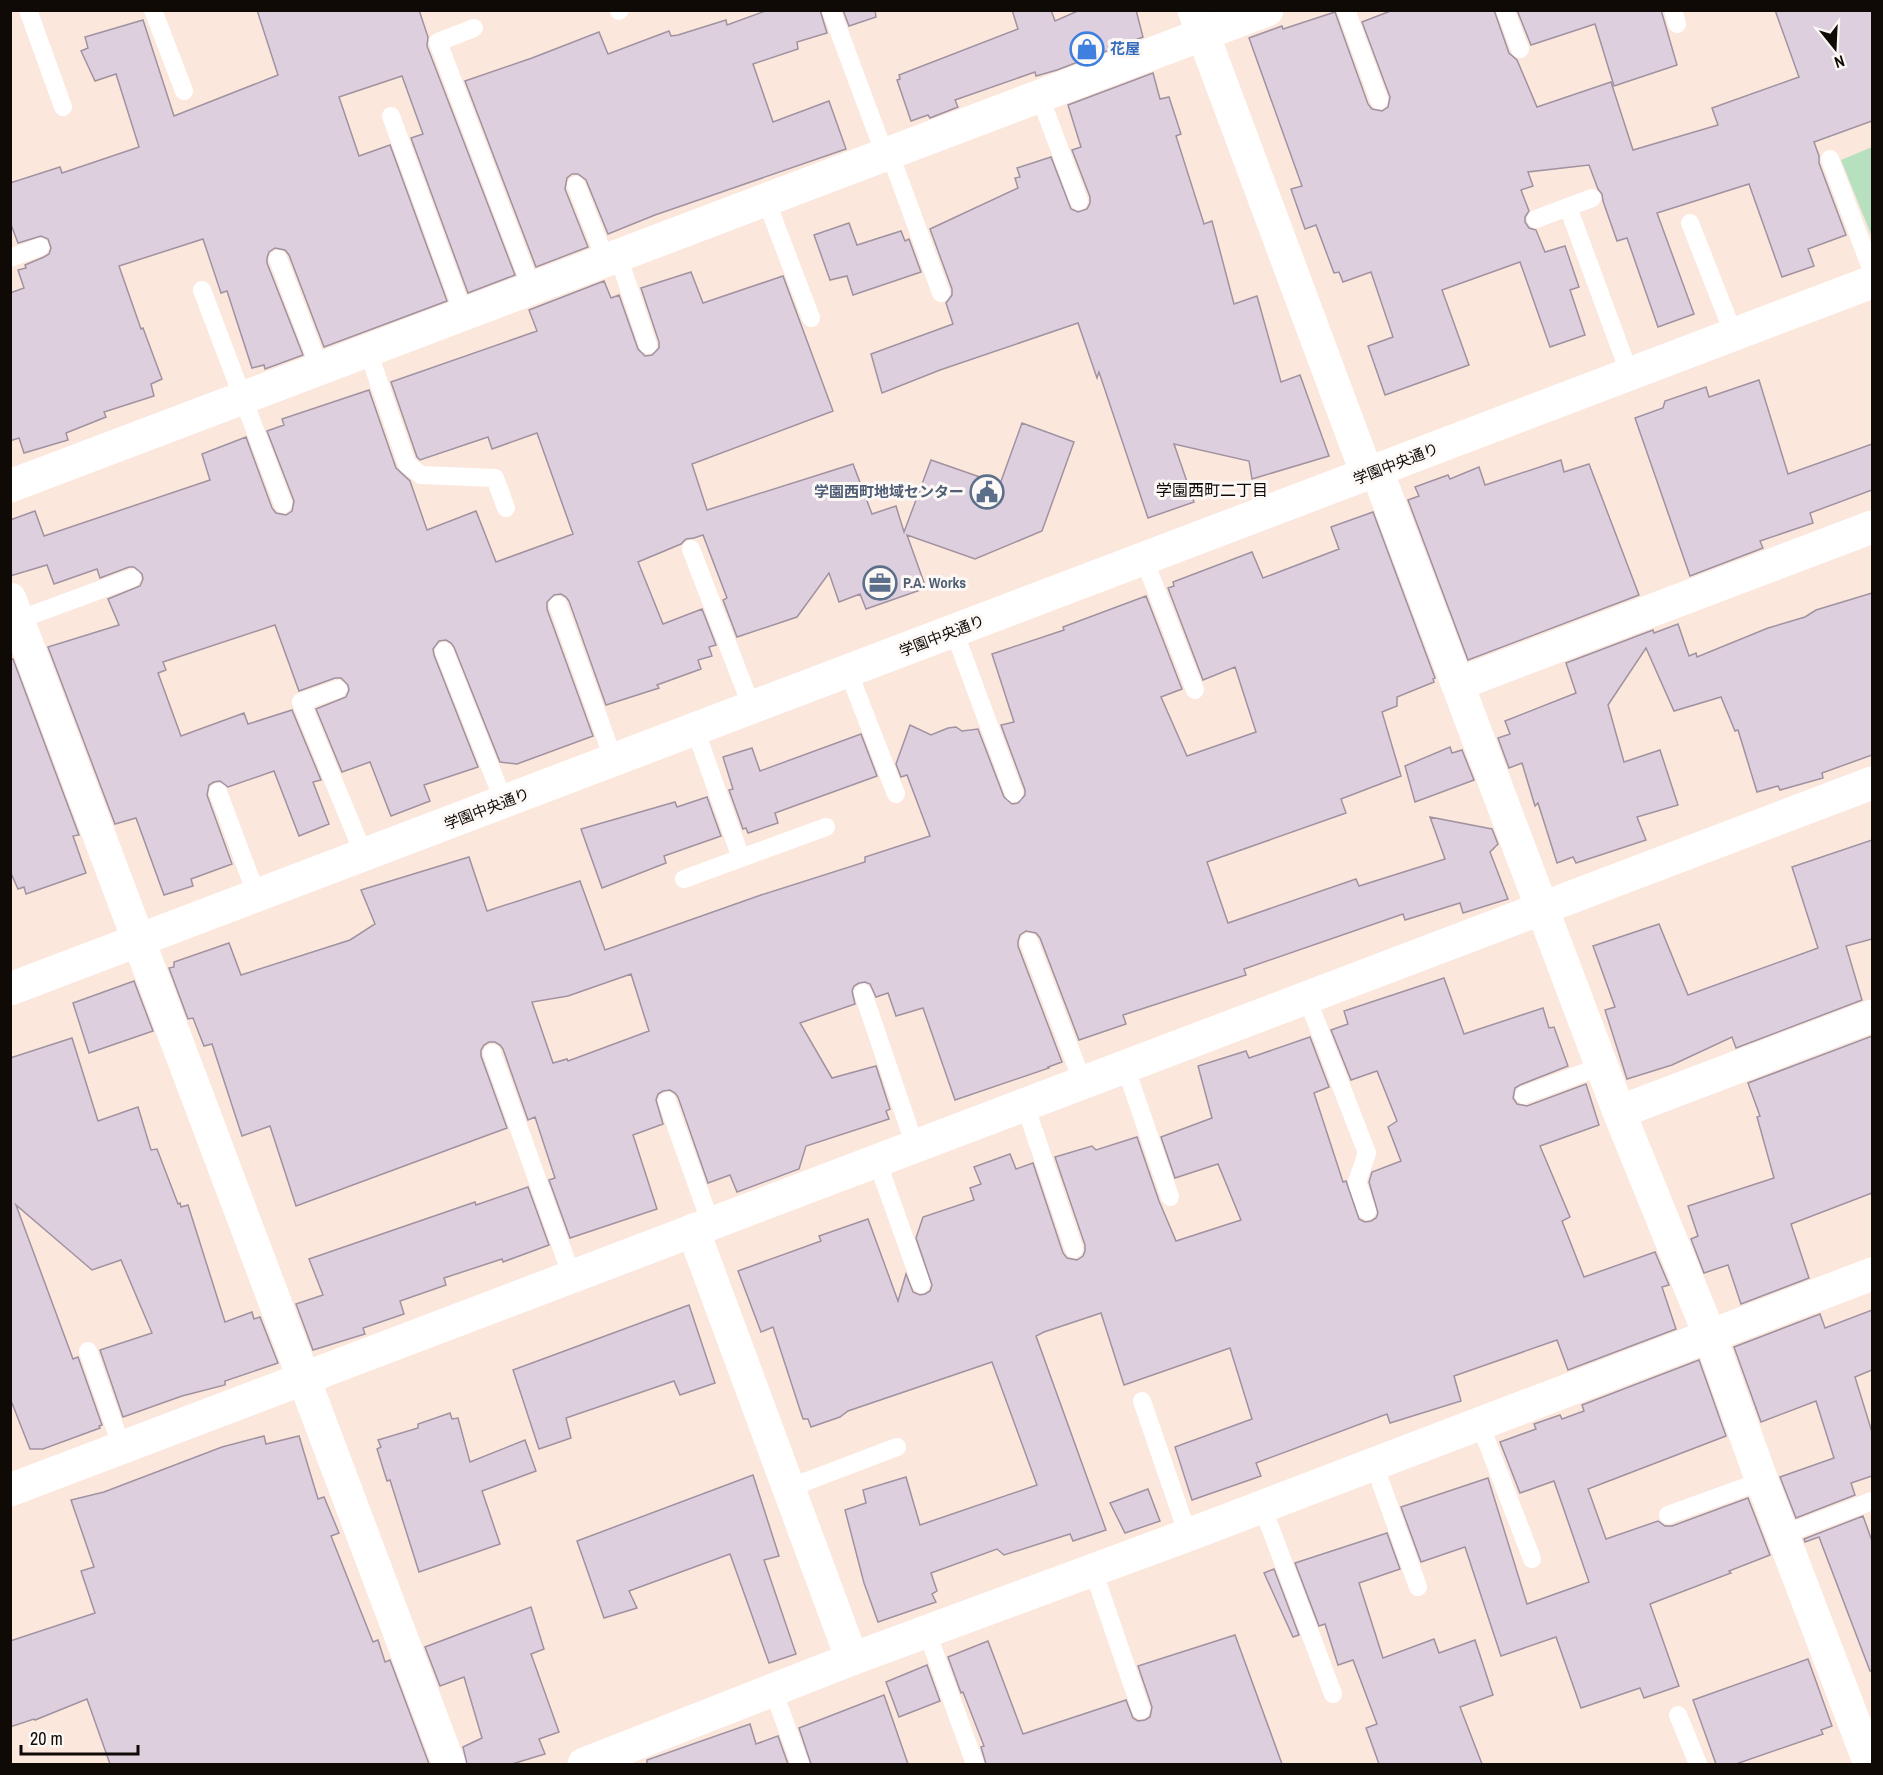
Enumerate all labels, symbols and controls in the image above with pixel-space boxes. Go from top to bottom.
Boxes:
north arrow [1805,18,1865,78]
shop icon: 花屋 [1069,31,1105,67]
place label: 花屋 [1110,38,1140,59]
text: N [1832,50,1848,74]
street label: 学園中央通り [1350,438,1442,489]
public building icon: 学園西町地域センター [969,474,1005,510]
district label: 学園西町二丁目 [1156,479,1268,501]
place label: 学園西町地域センター [814,481,964,502]
office icon: P.A. Works [862,565,898,601]
place label: P.A. Works [903,572,966,593]
street label: 学園中央通り [896,610,988,661]
street label: 学園中央通り [441,783,533,834]
scale bar [21,1718,138,1756]
text: 20 m [30,1726,63,1751]

